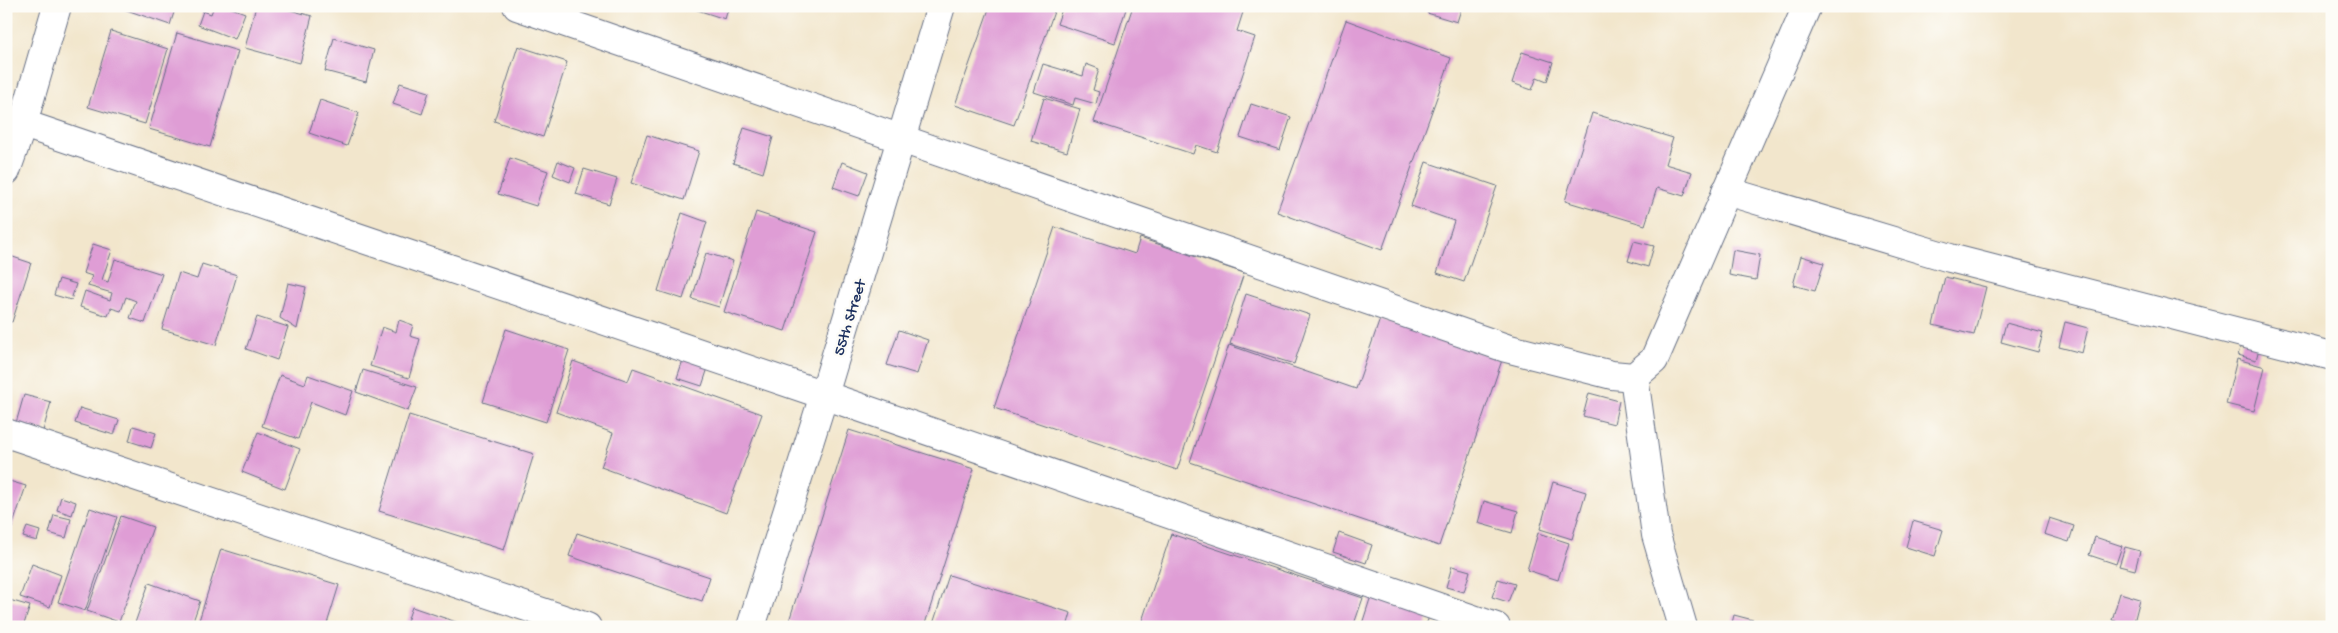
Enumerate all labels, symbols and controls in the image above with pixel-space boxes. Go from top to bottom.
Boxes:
street label: 55th Street [831,276,872,358]

